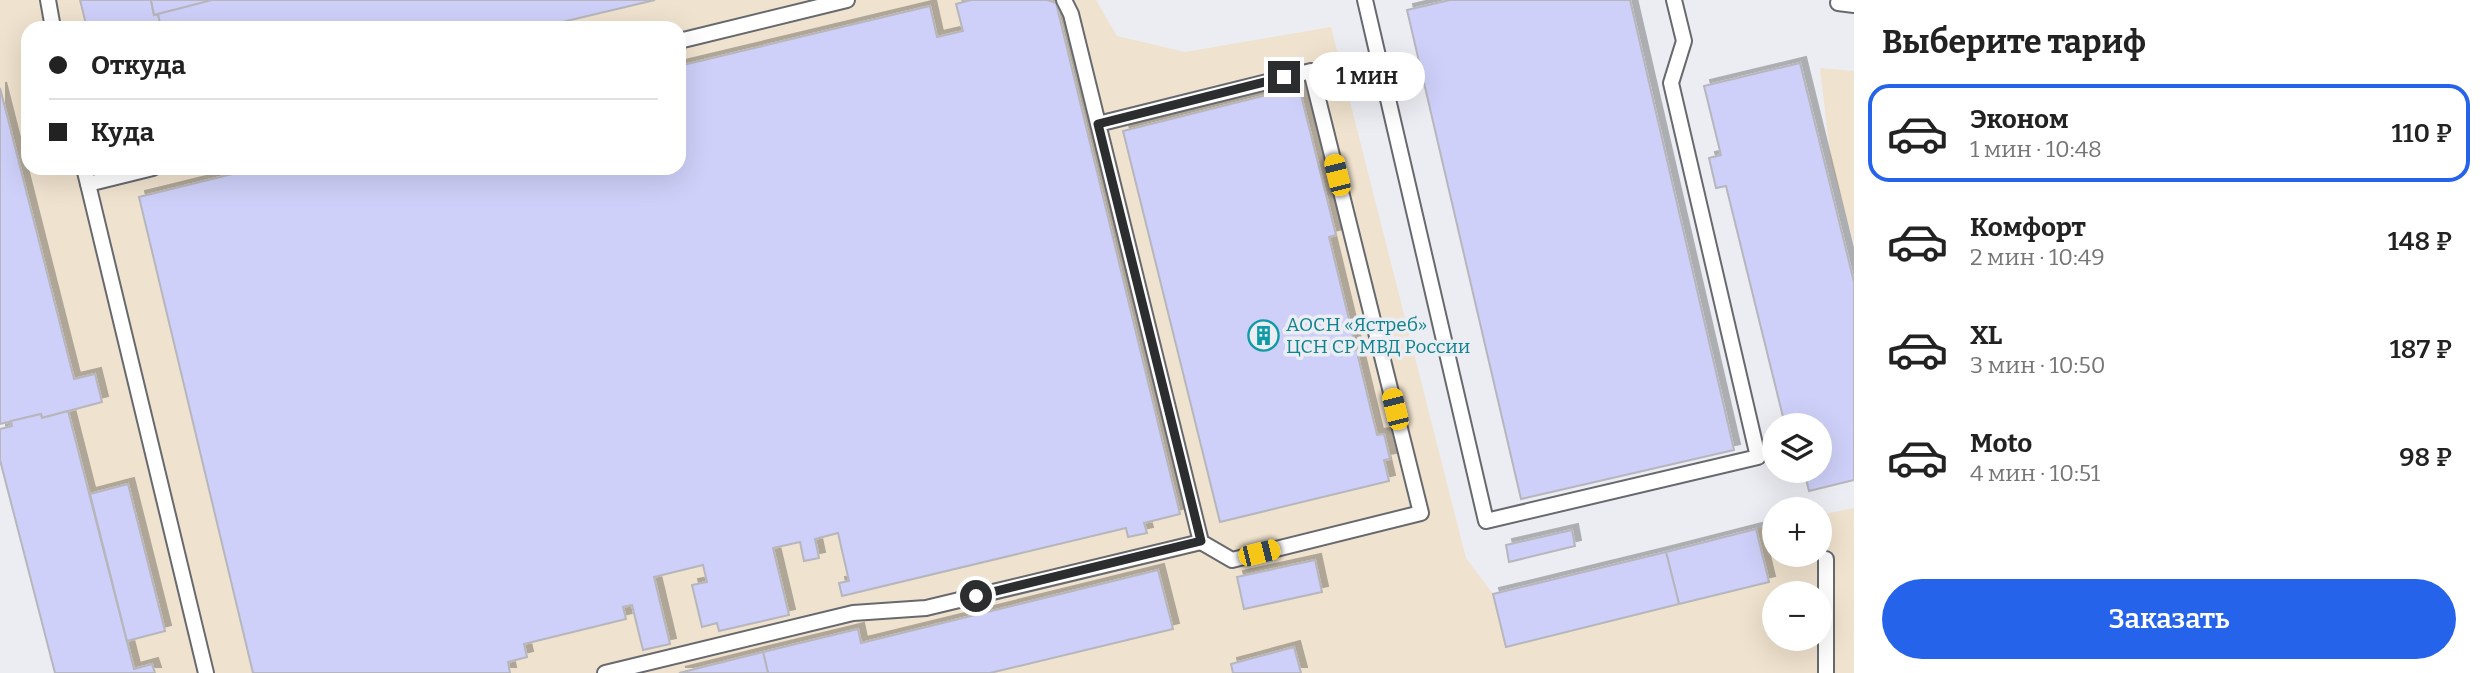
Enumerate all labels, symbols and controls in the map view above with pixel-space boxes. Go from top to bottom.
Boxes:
text: Выберите тариф [1882,23,2146,61]
text: Откуда [91,50,186,81]
callout: 1 мин [1308,52,1424,102]
route end [1268,61,1300,93]
text: 1 мин [1336,62,1398,90]
icon: car [1886,102,1949,165]
text: Эконом [1970,104,2069,135]
text: Куда [91,117,154,148]
text: 110 ₽ [2392,118,2452,149]
text: 1 мин · 10:48 [1970,135,2102,163]
car [1322,152,1353,198]
icon: car [1886,210,1949,273]
text: Комфорт [1970,212,2086,243]
text: 148 ₽ [2388,226,2452,257]
text: 2 мин · 10:49 [1970,243,2105,271]
place label: АОСН «Ястреб» ЦСН СР МВД России [1286,313,1470,358]
building icon: АОСН «Ястреб» ЦСН СР МВД России [1246,318,1280,352]
icon: car [1886,318,1949,381]
text: XL [1970,320,2002,351]
text: 187 ₽ [2390,334,2452,365]
text: 3 мин · 10:50 [1970,351,2105,379]
car [1380,386,1411,432]
map controls [1762,413,1832,651]
button: layers [1762,413,1832,483]
icon: car [1886,426,1949,489]
text: Moto [1970,428,2032,459]
text: 98 ₽ [2399,442,2452,473]
text: 4 мин · 10:51 [1970,459,2100,487]
button: + [1762,497,1832,567]
car [1237,538,1282,568]
button: Заказать [1882,579,2456,659]
route start [960,580,992,612]
button: − [1762,581,1832,651]

